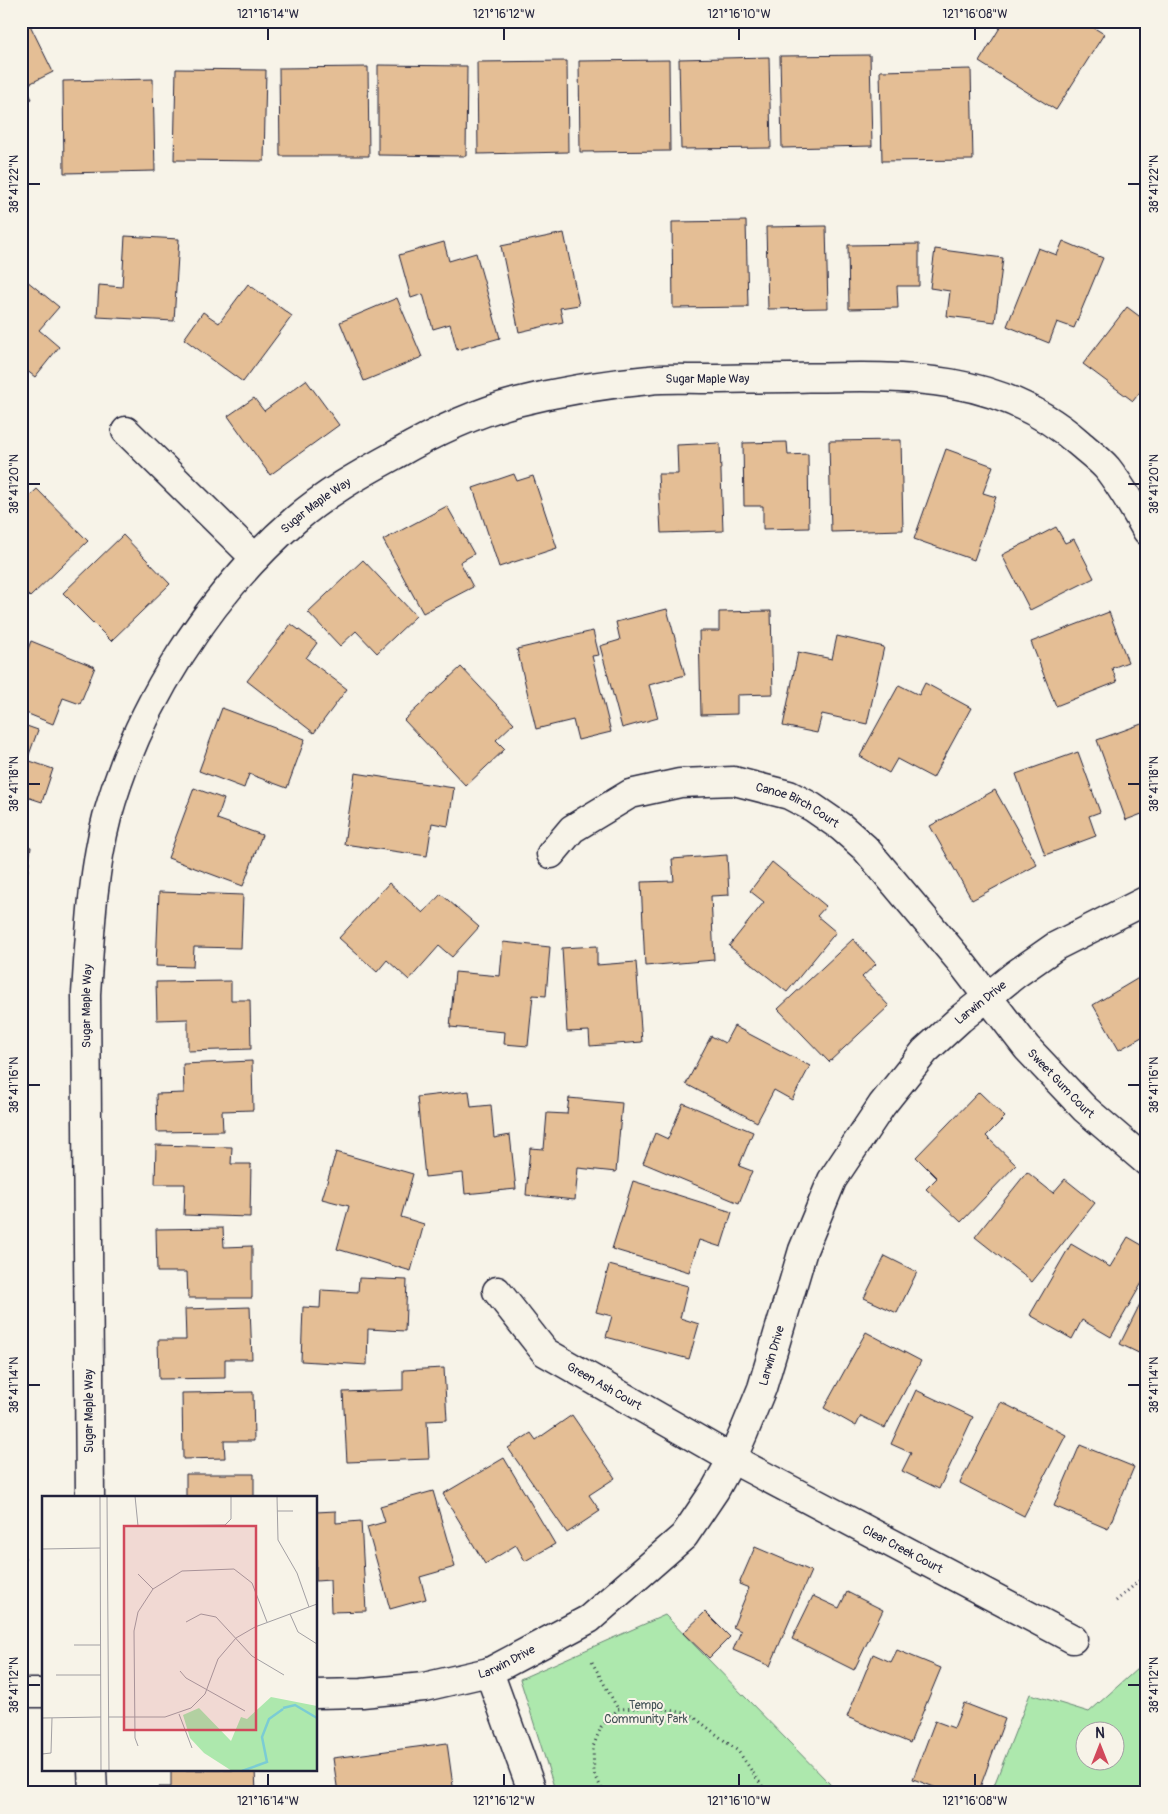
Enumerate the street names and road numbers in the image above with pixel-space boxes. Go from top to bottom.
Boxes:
street label: Sugar Maple Way [665,371,749,387]
street label: Sugar Maple Way [278,475,353,537]
street label: Canoe Birch Court [754,779,842,831]
street label: Sugar Maple Way [78,964,95,1048]
street label: Larwin Drive [952,977,1009,1028]
street label: Sweet Gum Court [1024,1046,1098,1121]
street label: Larwin Drive [756,1324,788,1387]
street label: Green Ash Court [564,1359,644,1413]
street label: Sugar Maple Way [82,1369,97,1453]
street label: Clear Creek Court [860,1522,945,1576]
street label: Larwin Drive [477,1641,538,1682]

